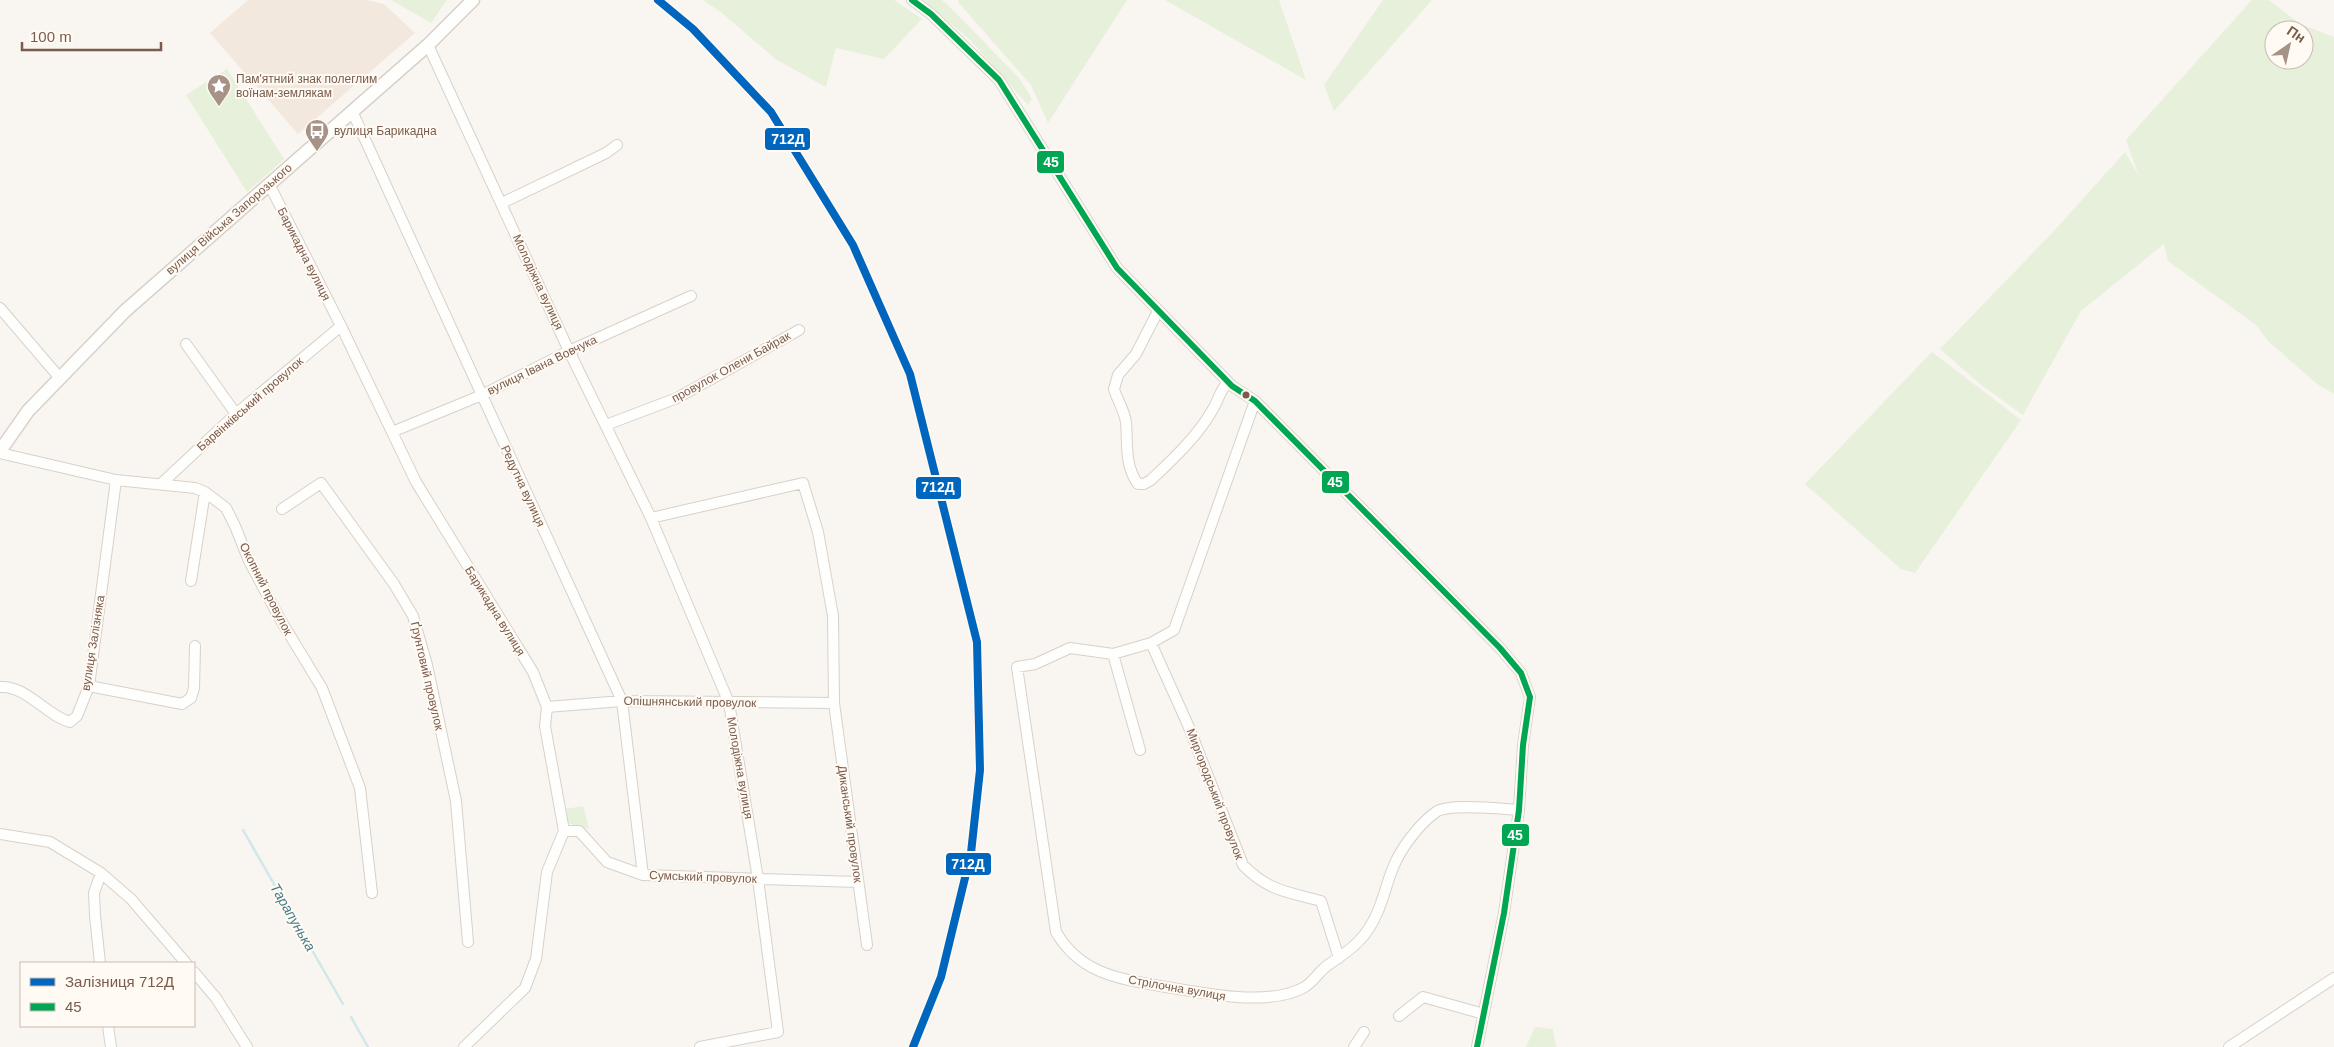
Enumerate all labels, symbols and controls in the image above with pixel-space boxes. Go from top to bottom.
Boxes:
scale bar [22,20,161,52]
north arrow [2264,20,2314,70]
text: Пн [2284,22,2308,46]
text: 100 m [30,28,72,45]
place label: Пам'ятний знак полеглим воїнам-землякам [236,72,377,100]
place icon: Пам'ятний знак полеглим воїнам-землякам [206,73,232,107]
bus stop icon: вулиця Барикадна [304,118,330,152]
place label: вулиця Барикадна [334,124,437,138]
line badge: 712Д [764,127,811,151]
text: 712Д [771,131,805,147]
line badge: 45 [1036,150,1065,174]
text: 45 [1043,154,1059,170]
street label: вулиця Війська Запорозького [163,160,295,278]
street label: Барикадна вулиця [274,205,334,303]
street label: Молодіжна вулиця [510,232,566,332]
street label: провулок Олени Байрак [669,328,793,405]
street label: вулиця Івана Вовчука [485,332,599,398]
street label: Барвінківський провулок [194,354,306,454]
unlabelled marker [1241,390,1251,400]
street label: Редутна вулиця [498,443,548,529]
line badge: 45 [1321,470,1350,494]
text: 45 [1327,474,1343,490]
line badge: 712Д [915,476,962,500]
text: 712Д [921,479,955,495]
street label: Окопний провулок [237,540,296,638]
street label: Барикадна вулиця [462,564,528,658]
street label: вулиця Залізняка [79,594,108,692]
street label: Ґрунтовий провулок [408,620,447,732]
street label: Опішнянський провулок [623,694,757,710]
street label: Молодіжна вулиця [724,716,756,820]
street label: Миргородський провулок [1184,726,1247,862]
street label: Диканський провулок [835,764,865,884]
line badge: 45 [1501,823,1530,847]
text: 45 [1507,827,1523,843]
line badge: 712Д [945,852,992,876]
text: 712Д [951,856,985,872]
street label: Сумський провулок [649,868,758,886]
water label: Тарапунька [267,880,319,954]
legend [20,962,195,1027]
text: Залізниця 712Д [65,973,174,990]
street label: Стрілочна вулиця [1127,973,1227,1003]
text: 45 [65,998,82,1015]

